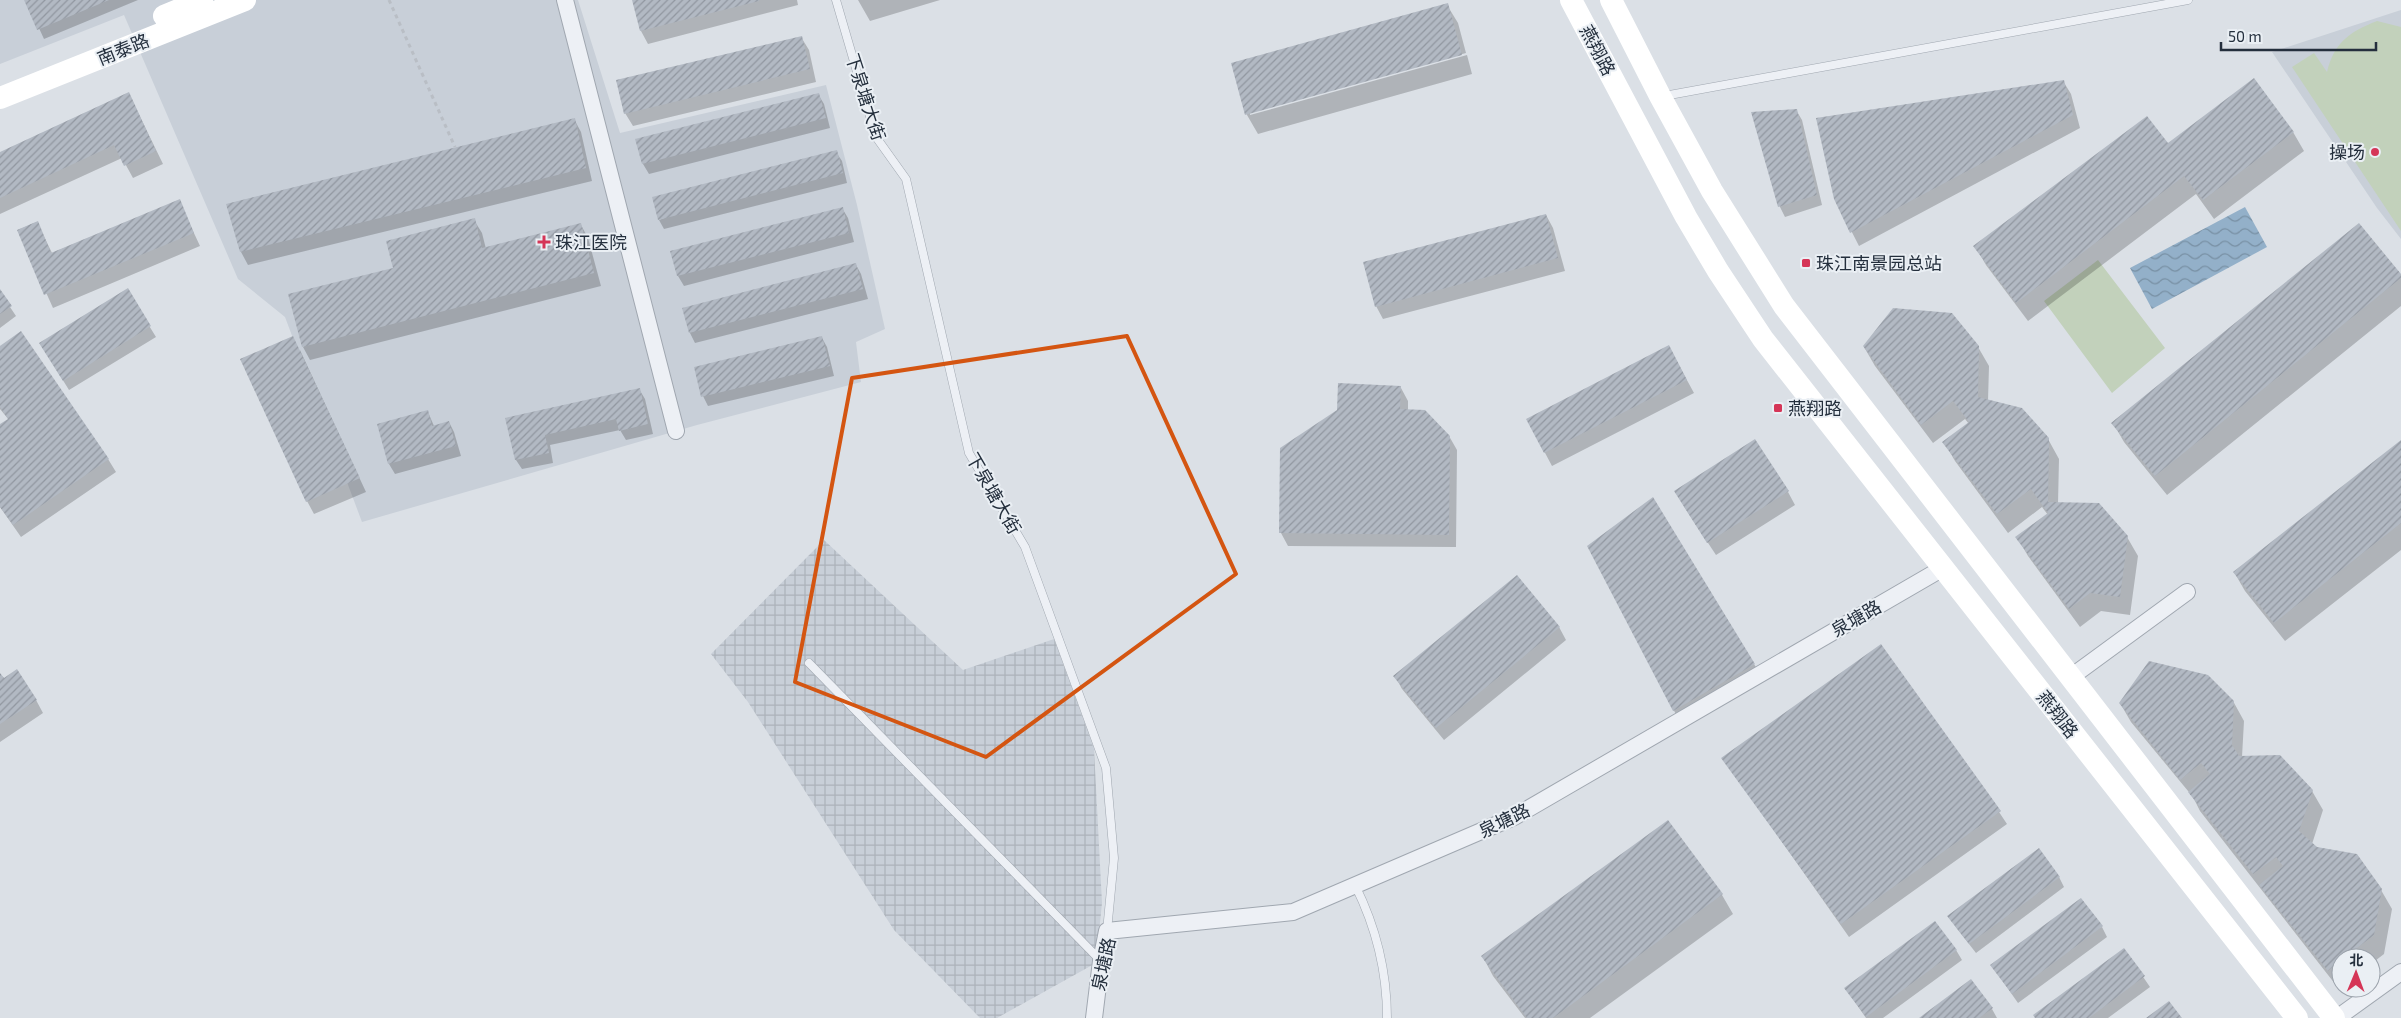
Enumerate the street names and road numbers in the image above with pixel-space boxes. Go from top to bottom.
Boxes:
street label: 燕翔路 [1576,21,1620,79]
street label: 南泰路 [94,29,152,69]
street label: 下泉塘大街 [842,51,890,143]
street label: 下泉塘大街 [962,449,1026,537]
street label: 泉塘路 [1827,595,1885,641]
street label: 燕翔路 [2033,686,2083,742]
street label: 泉塘路 [1475,798,1533,842]
street label: 泉塘路 [1087,935,1119,993]

